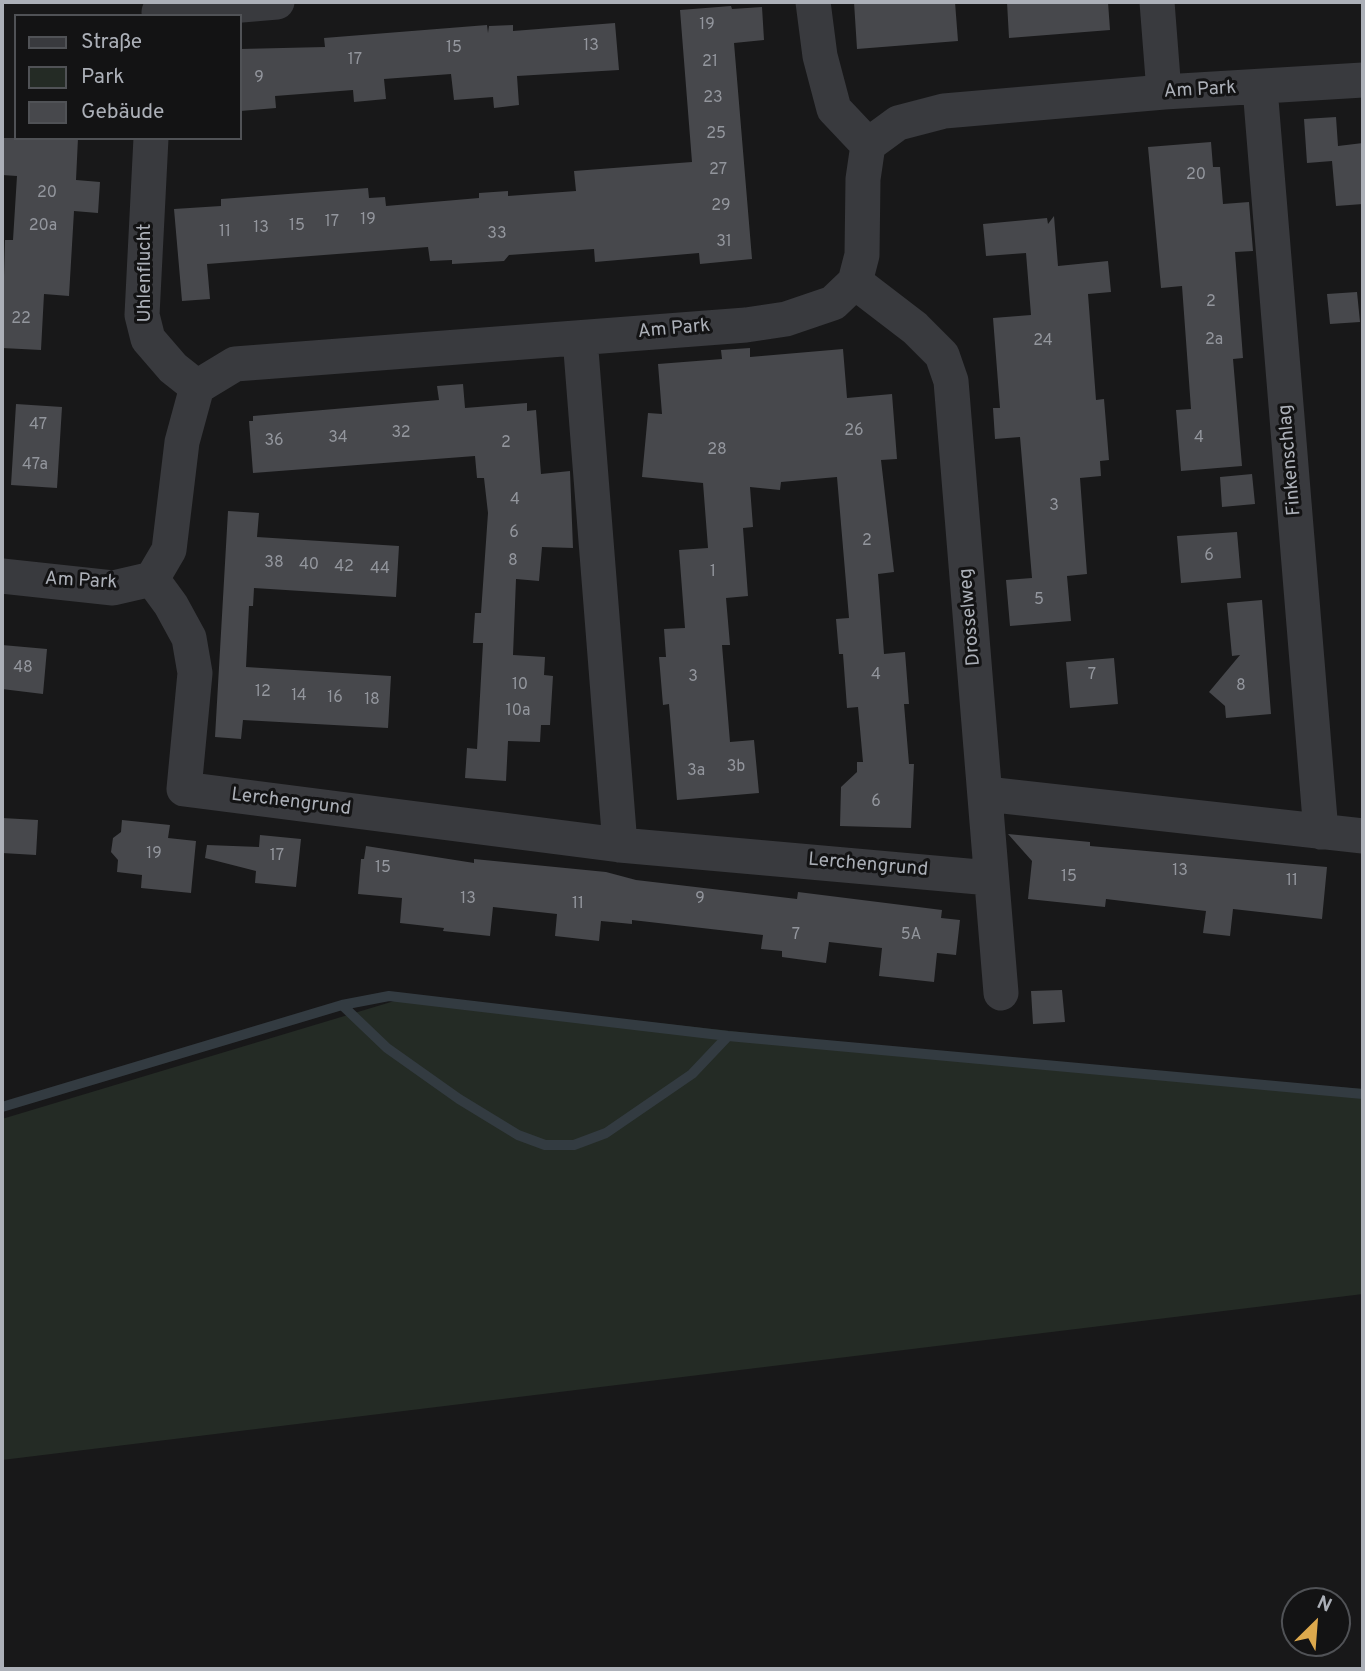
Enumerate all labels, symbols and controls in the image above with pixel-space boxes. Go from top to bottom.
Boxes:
legend [14,14,242,140]
house number: 19 [699,16,715,36]
text: Straße [81,29,142,56]
house number: 13 [583,37,599,57]
house number: 15 [446,39,462,59]
house number: 17 [348,51,362,71]
house number: 21 [702,53,718,73]
text: Park [81,64,124,91]
house number: 9 [254,69,264,89]
street label: Am Park [1163,78,1237,104]
house number: 23 [703,89,723,109]
text: Gebäude [81,99,164,126]
house number: 25 [706,125,726,145]
house number: 27 [709,161,727,181]
house number: 20 [1186,166,1206,186]
house number: 20 [37,184,57,204]
house number: 29 [711,197,731,217]
house number: 19 [360,211,376,231]
house number: 17 [325,213,339,233]
house number: 20a [29,217,57,237]
house number: 15 [289,217,305,237]
house number: 13 [253,219,269,239]
house number: 11 [219,223,231,243]
street label: Uhlenflucht [135,224,157,322]
house number: 33 [487,225,507,245]
house number: 31 [716,233,732,253]
house number: 2 [1206,293,1216,313]
house number: 22 [11,310,31,330]
street label: Am Park [637,315,711,345]
house number: 2a [1205,331,1223,351]
house number: 24 [1033,332,1053,352]
street label: Finkenschlag [1275,403,1307,517]
house number: 47 [29,416,47,436]
house number: 26 [844,422,864,442]
house number: 32 [391,424,411,444]
house number: 34 [328,429,348,449]
house number: 4 [1194,429,1204,449]
house number: 36 [264,432,284,452]
house number: 2 [501,434,511,454]
house number: 28 [707,441,727,461]
house number: 47a [22,456,48,476]
house number: 4 [510,491,520,511]
house number: 3 [1049,497,1059,517]
house number: 6 [509,524,519,544]
house number: 2 [862,532,872,552]
house number: 6 [1204,547,1214,567]
house number: 8 [508,552,518,572]
house number: 38 [264,554,284,574]
house number: 40 [299,556,319,576]
house number: 42 [334,558,354,578]
house number: 44 [370,560,390,580]
house number: 1 [710,563,716,583]
street label: Drosselweg [955,567,987,667]
street label: Am Park [44,569,118,595]
house number: 5 [1034,591,1044,611]
house number: 48 [13,659,33,679]
house number: 4 [871,666,881,686]
house number: 7 [1088,666,1096,686]
house number: 3 [688,668,698,688]
house number: 10 [512,676,528,696]
house number: 8 [1236,677,1246,697]
house number: 12 [255,683,271,703]
house number: 14 [291,687,307,707]
house number: 16 [327,689,343,709]
house number: 18 [364,691,380,711]
house number: 10a [506,702,530,722]
house number: 3b [727,758,745,778]
house number: 3a [687,762,705,782]
street label: Lerchengrund [230,784,352,822]
house number: 6 [871,793,881,813]
house number: 19 [146,845,162,865]
house number: 17 [270,847,284,867]
street label: Lerchengrund [807,849,929,883]
house number: 15 [375,859,391,879]
house number: 13 [1172,862,1188,882]
house number: 15 [1061,868,1077,888]
house number: 11 [1286,872,1298,892]
house number: 13 [460,890,476,910]
house number: 9 [695,890,705,910]
house number: 11 [572,895,584,915]
house number: 7 [792,926,800,946]
house number: 5A [901,926,921,946]
north arrow [1281,1587,1351,1657]
text: N [1313,1591,1335,1619]

